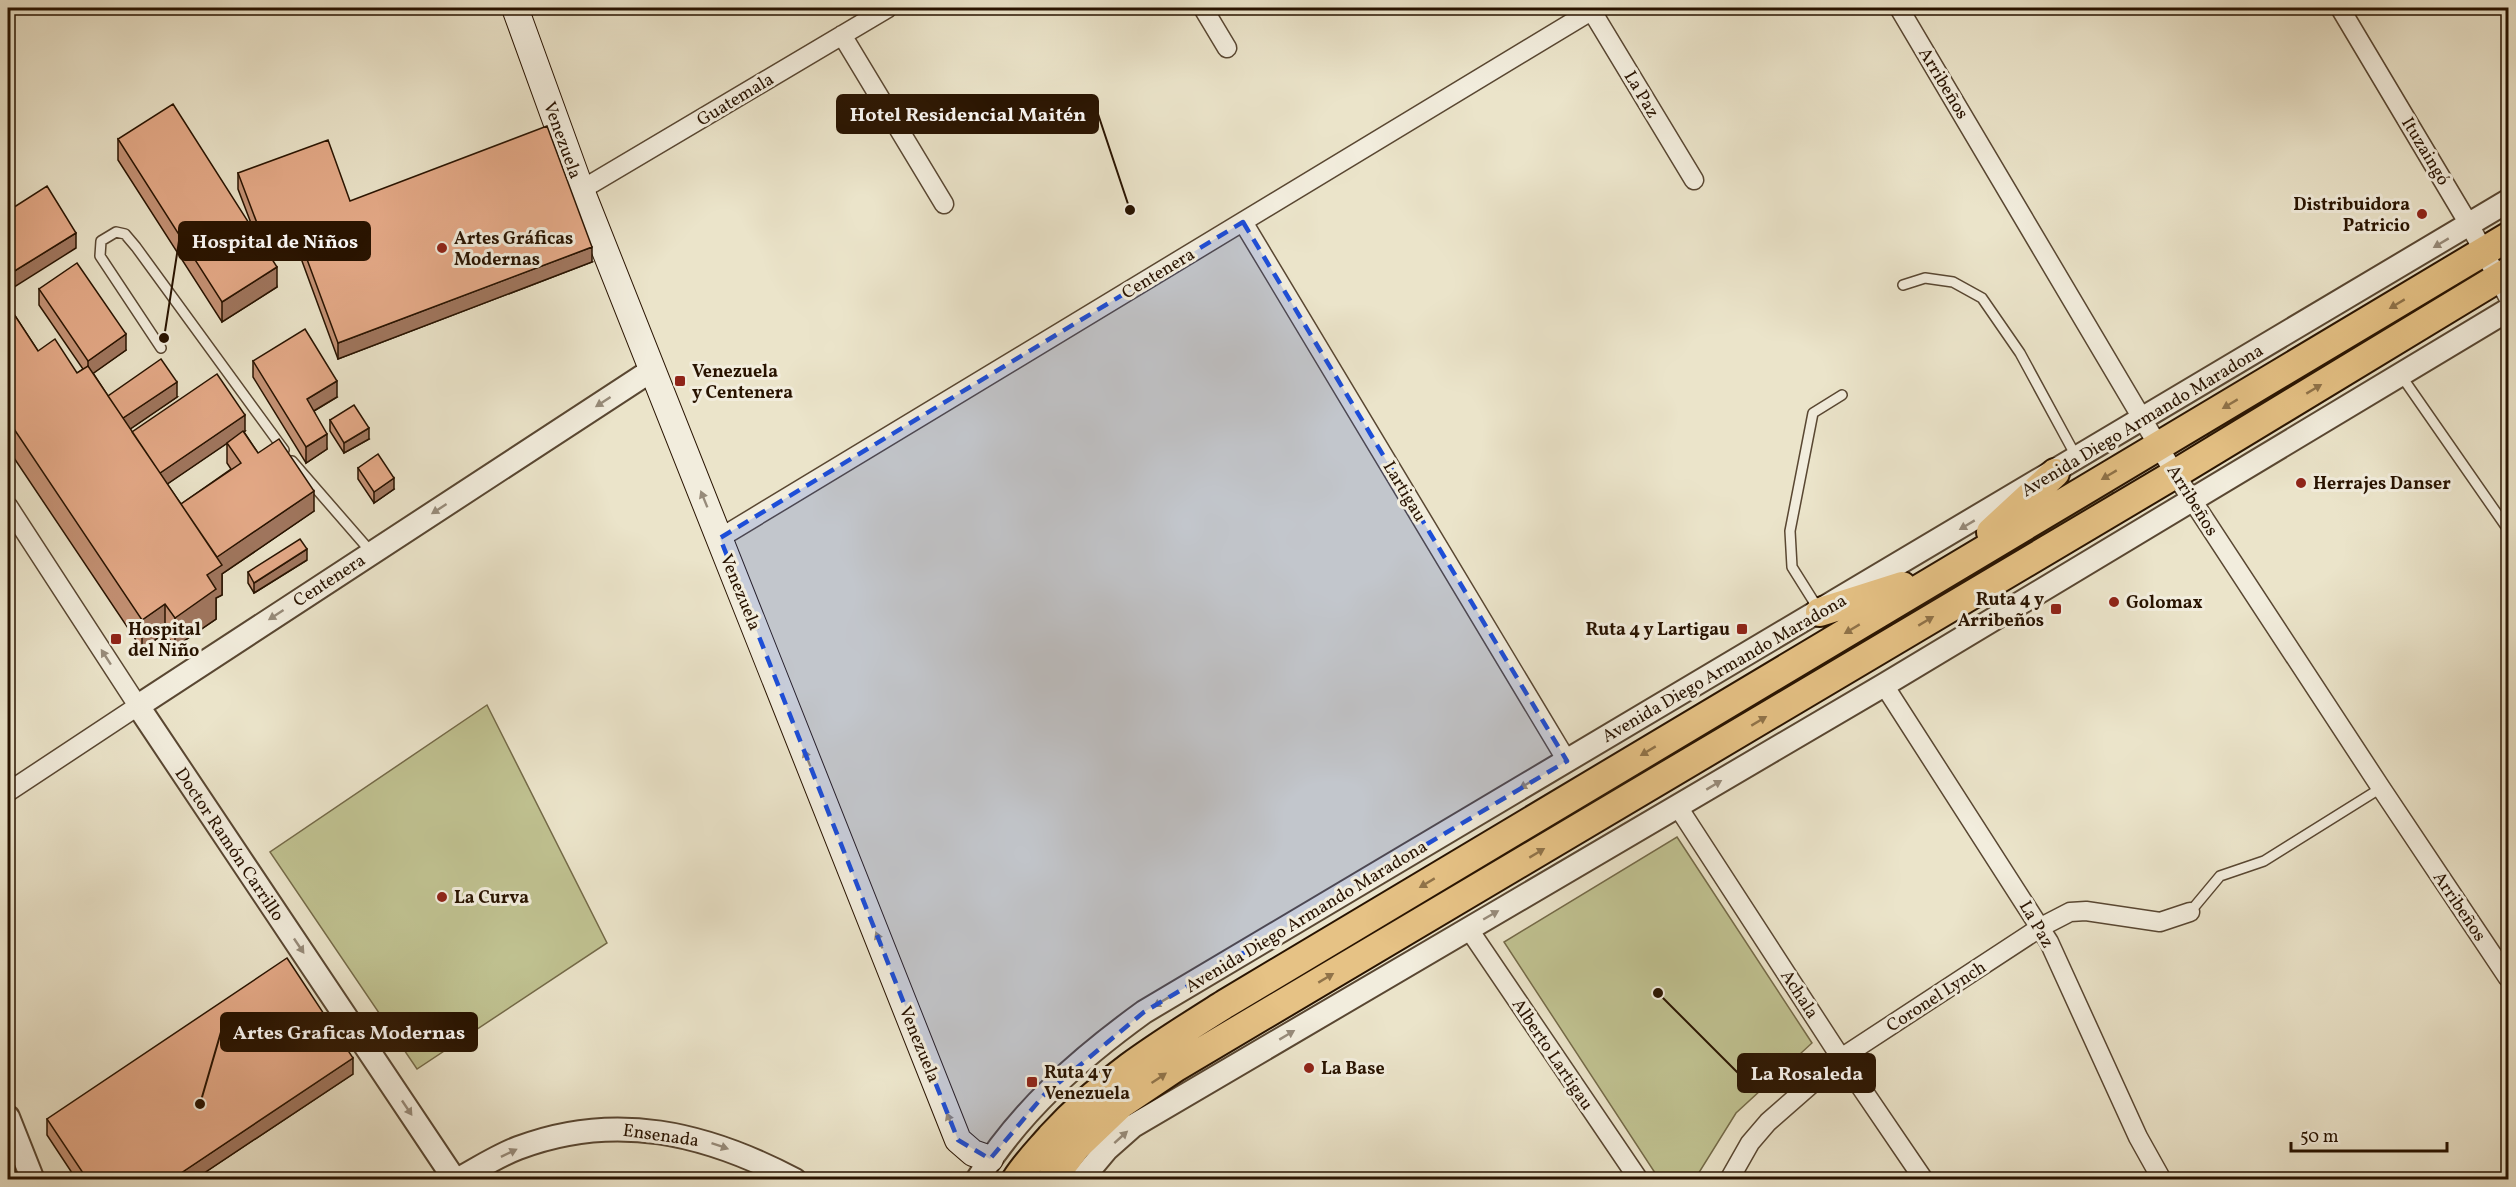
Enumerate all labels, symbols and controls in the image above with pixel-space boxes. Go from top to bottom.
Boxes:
street label: Arribeños [1912,43,1974,124]
street label: La Paz [1617,66,1665,123]
street label: Guatemala [693,67,779,133]
callout: Hotel Residencial Maitén [837,95,1098,133]
street label: Venezuela [536,98,587,183]
text: Hotel Residencial Maitén [850,102,1086,130]
street label: Ituzaingó [2394,113,2455,191]
place label: Distribuidora Patricio [2293,193,2410,239]
marker: Distribuidora Patricio [2415,207,2429,221]
callout: Hospital de Niños [179,222,370,260]
place label: Artes Gráficas Modernas [454,227,573,273]
text: Hospital de Niños [192,229,358,257]
one-way arrow [2432,238,2449,248]
marker: Artes Gráficas Modernas [435,241,449,255]
street label: Centenera [1117,243,1200,306]
one-way arrow [2389,298,2405,309]
street label: Avenida Diego Armando Maradona [2017,339,2269,504]
place label: Venezuela y Centenera [692,360,793,406]
marker: Venezuela y Centenera [673,374,687,388]
one-way arrow [2306,384,2323,395]
one-way arrow [595,396,611,407]
one-way arrow [2222,398,2238,409]
street label: Lartigau [1376,457,1432,527]
street label: Arribeños [2160,460,2223,541]
one-way arrow [2101,470,2117,481]
place label: Herrajes Danser [2313,472,2451,497]
marker: Herrajes Danser [2294,476,2308,490]
one-way arrow [699,490,708,508]
one-way arrow [431,503,448,514]
one-way arrow [1958,520,1975,530]
street label: Centenera [289,549,371,614]
street label: Venezuela [713,551,766,635]
place label: Ruta 4 y Arribeños [1958,588,2044,634]
street label: Avenida Diego Armando Maradona [1598,589,1852,750]
place label: Golomax [2126,591,2203,616]
marker: Golomax [2107,595,2121,609]
marker: Ruta 4 y Arribeños [2049,602,2063,616]
one-way arrow [268,609,284,620]
one-way arrow [1918,616,1935,626]
place label: Hospital del Niño [128,618,201,664]
place label: Ruta 4 y Lartigau [1586,618,1730,643]
marker: Ruta 4 y Lartigau [1735,622,1749,636]
one-way arrow [1844,624,1860,635]
marker: Hospital del Niño [109,632,123,646]
one-way arrow [100,649,112,665]
one-way arrow [1751,715,1767,726]
one-way arrow [1640,745,1656,756]
one-way arrow [802,749,811,767]
street label: Doctor Ramón Carrillo [168,763,290,927]
one-way arrow [1519,779,1535,790]
one-way arrow [1706,780,1722,791]
street label: Avenida Diego Armando Maradona [1181,835,1433,1000]
one-way arrow [1529,848,1546,858]
street label: Arribeños [2426,867,2491,947]
one-way arrow [1418,878,1435,888]
place label: La Curva [454,886,529,911]
marker: La Curva [435,890,449,904]
street label: La Paz [2012,896,2059,953]
one-way arrow [1483,910,1500,920]
one-way arrow [873,930,883,948]
one-way arrow [293,938,305,954]
street label: Coronel Lynch [1882,955,1992,1039]
street label: Achala [1774,965,1824,1024]
one-way arrow [1318,973,1335,983]
street label: Alberto Lartigau [1505,994,1598,1116]
one-way arrow [1153,997,1169,1008]
street label: Venezuela [892,1003,945,1087]
callout: Artes Graficas Modernas [221,1013,477,1051]
text: Artes Graficas Modernas [233,1020,465,1048]
one-way arrow [1279,1030,1295,1041]
callout: La Rosaleda [1738,1054,1875,1092]
place label: La Base [1321,1057,1385,1082]
place label: Ruta 4 y Venezuela [1044,1061,1130,1107]
marker: La Base [1302,1061,1316,1075]
text: La Rosaleda [1751,1061,1863,1089]
one-way arrow [1151,1073,1167,1084]
marker: Ruta 4 y Venezuela [1025,1075,1039,1089]
one-way arrow [401,1100,413,1116]
one-way arrow [945,1112,954,1130]
scale bar [2291,1115,2447,1153]
street label: Ensenada [621,1119,700,1154]
text: 50 m [2300,1125,2339,1150]
one-way arrow [1113,1130,1128,1144]
one-way arrow [711,1142,729,1151]
one-way arrow [500,1148,517,1157]

